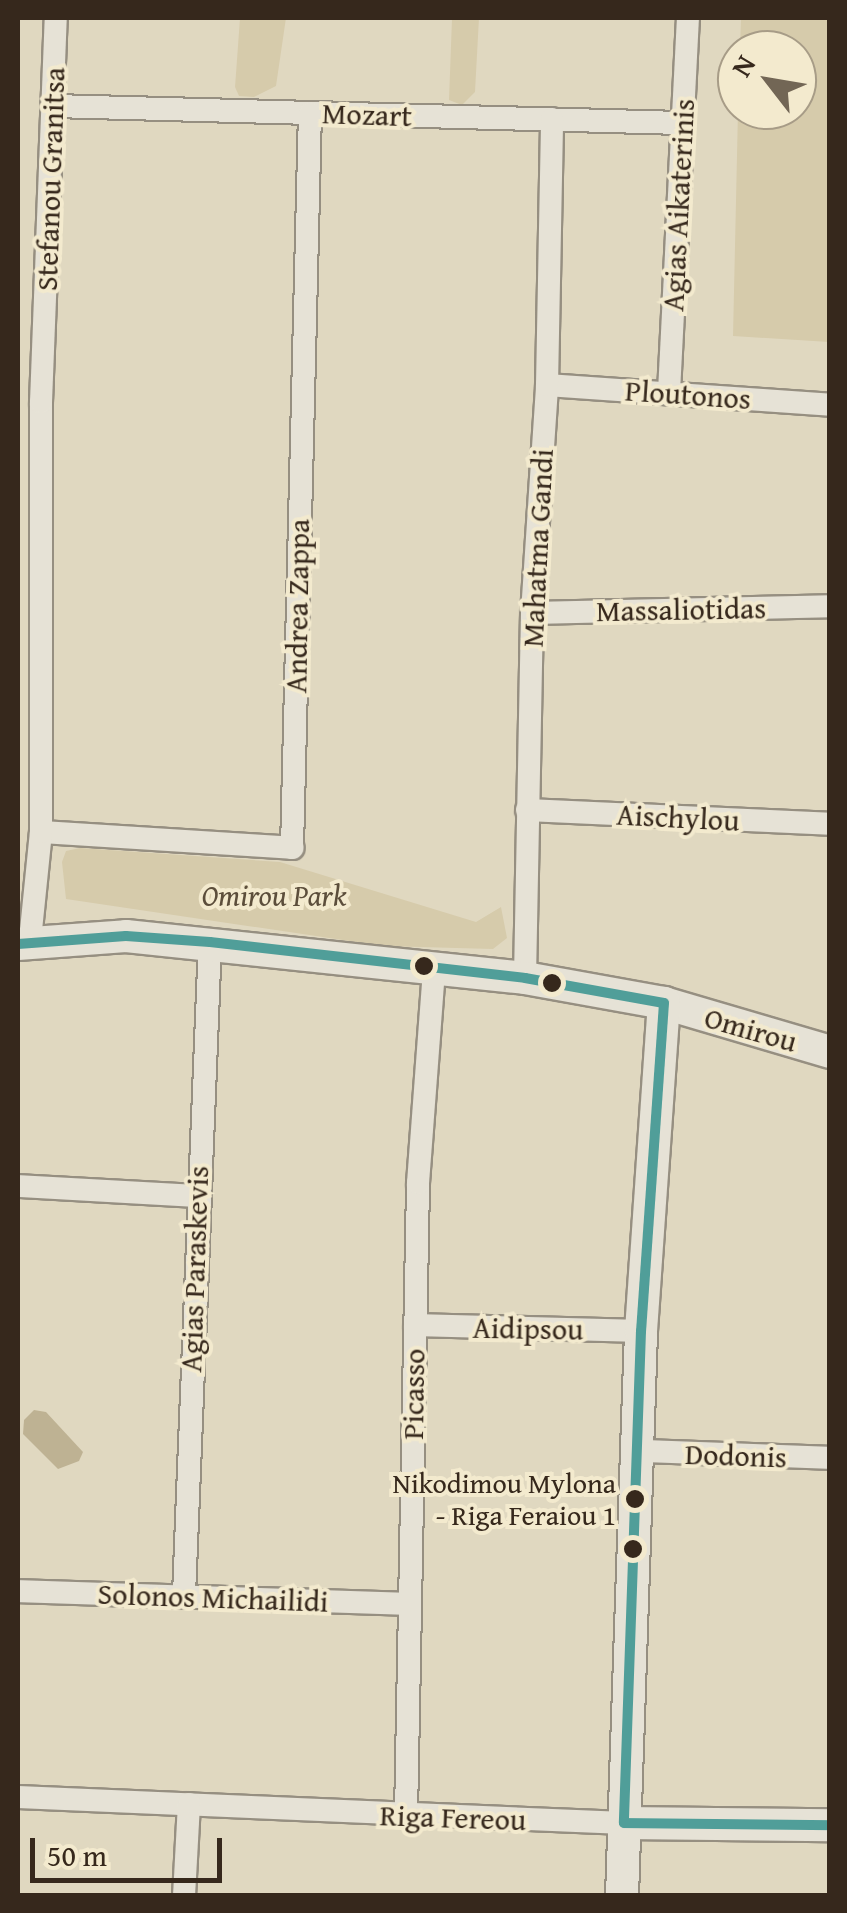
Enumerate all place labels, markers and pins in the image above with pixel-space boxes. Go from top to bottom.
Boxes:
unlabelled marker [414,956,434,976]
unlabelled marker [542,973,562,993]
place label: Nikodimou Mylona - Riga Feraiou 1 [393,1466,616,1532]
marker: Nikodimou Mylona - Riga Feraiou 1 [625,1489,645,1509]
unlabelled marker [623,1539,643,1559]

